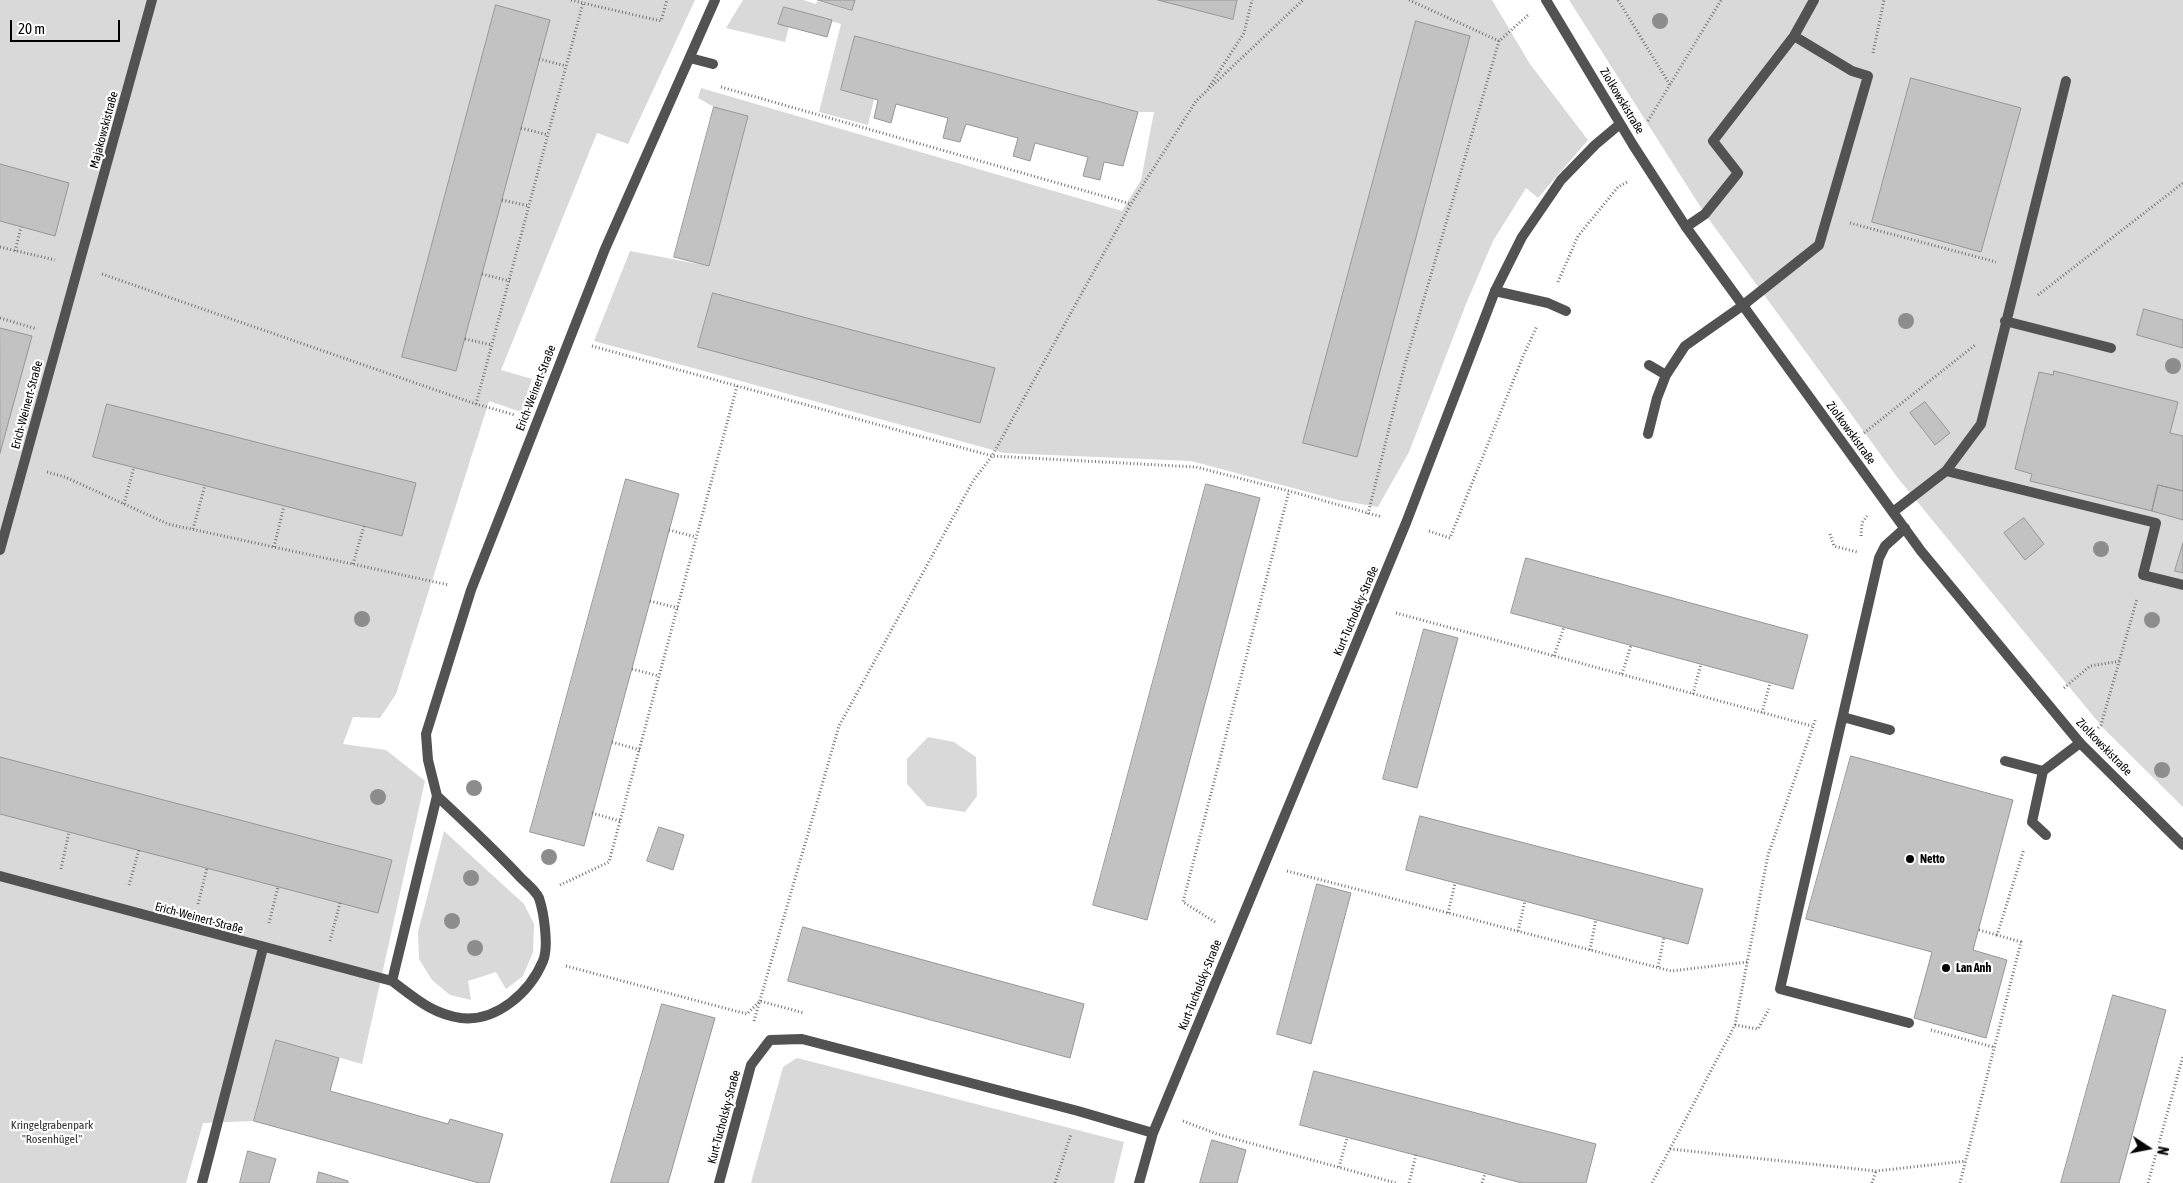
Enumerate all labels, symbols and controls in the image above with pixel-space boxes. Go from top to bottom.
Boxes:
scale bar [12,10,122,42]
text: 20 m [18,20,45,37]
street label: Ziolkowskistraße [1597,65,1647,137]
street label: Majakowskistraße [87,90,121,170]
street label: Erich-Weinert-Straße [513,343,559,433]
street label: Erich-Weinert-Straße [8,359,46,451]
street label: Ziolkowskistraße [1823,399,1879,467]
street label: Kurt-Tucholsky-Straße [1331,564,1381,658]
street label: Ziolkowskistraße [2073,715,2135,779]
place label: Netto [1920,852,1945,866]
marker: Netto [1904,853,1916,865]
street label: Erich-Weinert-Straße [153,899,245,937]
street label: Kurt-Tucholsky-Straße [1175,938,1225,1032]
place label: Lan Anh [1956,961,1991,975]
marker: Lan Anh [1940,962,1952,974]
street label: Kurt-Tucholsky-Straße [705,1069,743,1165]
park label: Kringelgrabenpark "Rosenhügel" [11,1118,93,1146]
north arrow [2123,1123,2173,1173]
text: N [2154,1145,2171,1156]

